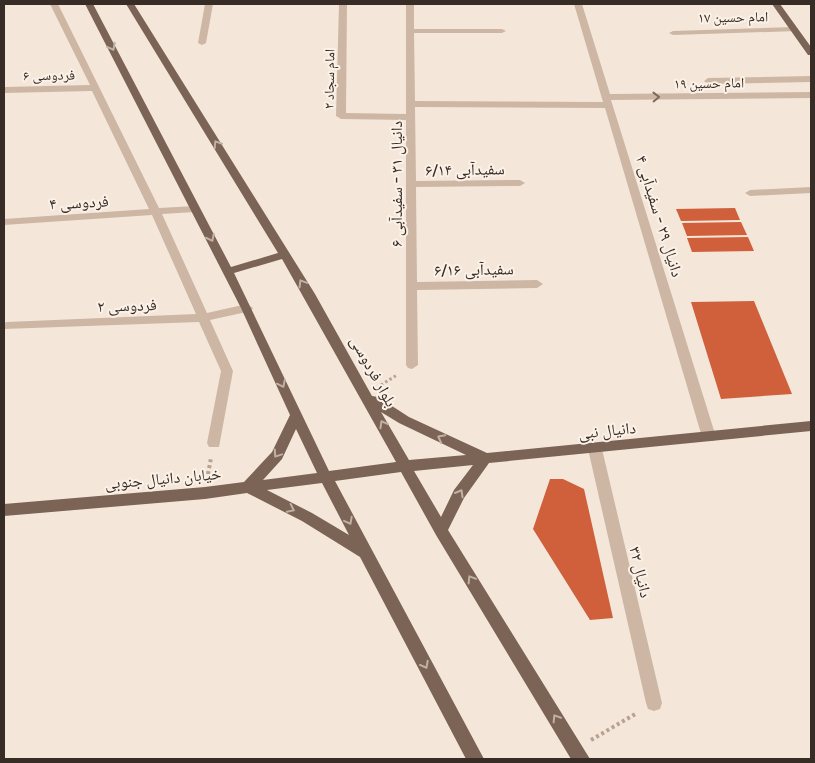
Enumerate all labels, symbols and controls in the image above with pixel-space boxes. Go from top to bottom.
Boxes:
street label: امام حسین ۱۷ [698,7,768,28]
one-way arrow [106,41,116,50]
street label: امام سجاد ۲ [319,49,340,109]
street label: فردوسی ۶ [23,66,75,84]
street label: امام حسین ۱۹ [674,73,744,94]
one-way arrow [652,92,660,102]
street label: دانیال ۳۱ - سفیدآبی ۶ [387,121,407,247]
one-way arrow [214,141,224,150]
street label: دانیال ۲۹ - سفیدآبی ۴ [631,153,687,280]
street label: سفیدآبی ۶/۱۴ [425,159,505,181]
street label: فردوسی ۴ [49,191,109,215]
one-way arrow [205,233,215,242]
street label: سفیدآبی ۶/۱۶ [434,259,514,281]
one-way arrow [299,279,309,288]
street label: فردوسی ۲ [97,295,157,317]
street label: بلوار فردوسی [345,332,401,411]
one-way arrow [276,378,286,387]
street label: دانیال نبی [577,418,637,444]
one-way arrow [379,420,389,429]
one-way arrow [437,434,446,444]
one-way arrow [274,448,283,458]
street label: خیابان دانیال جنوبی [104,464,222,494]
one-way arrow [454,489,464,498]
one-way arrow [286,503,295,513]
one-way arrow [343,516,353,525]
street label: دانیال ۳۲ [624,545,656,600]
one-way arrow [467,576,477,585]
one-way arrow [418,660,428,669]
one-way arrow [552,714,562,723]

